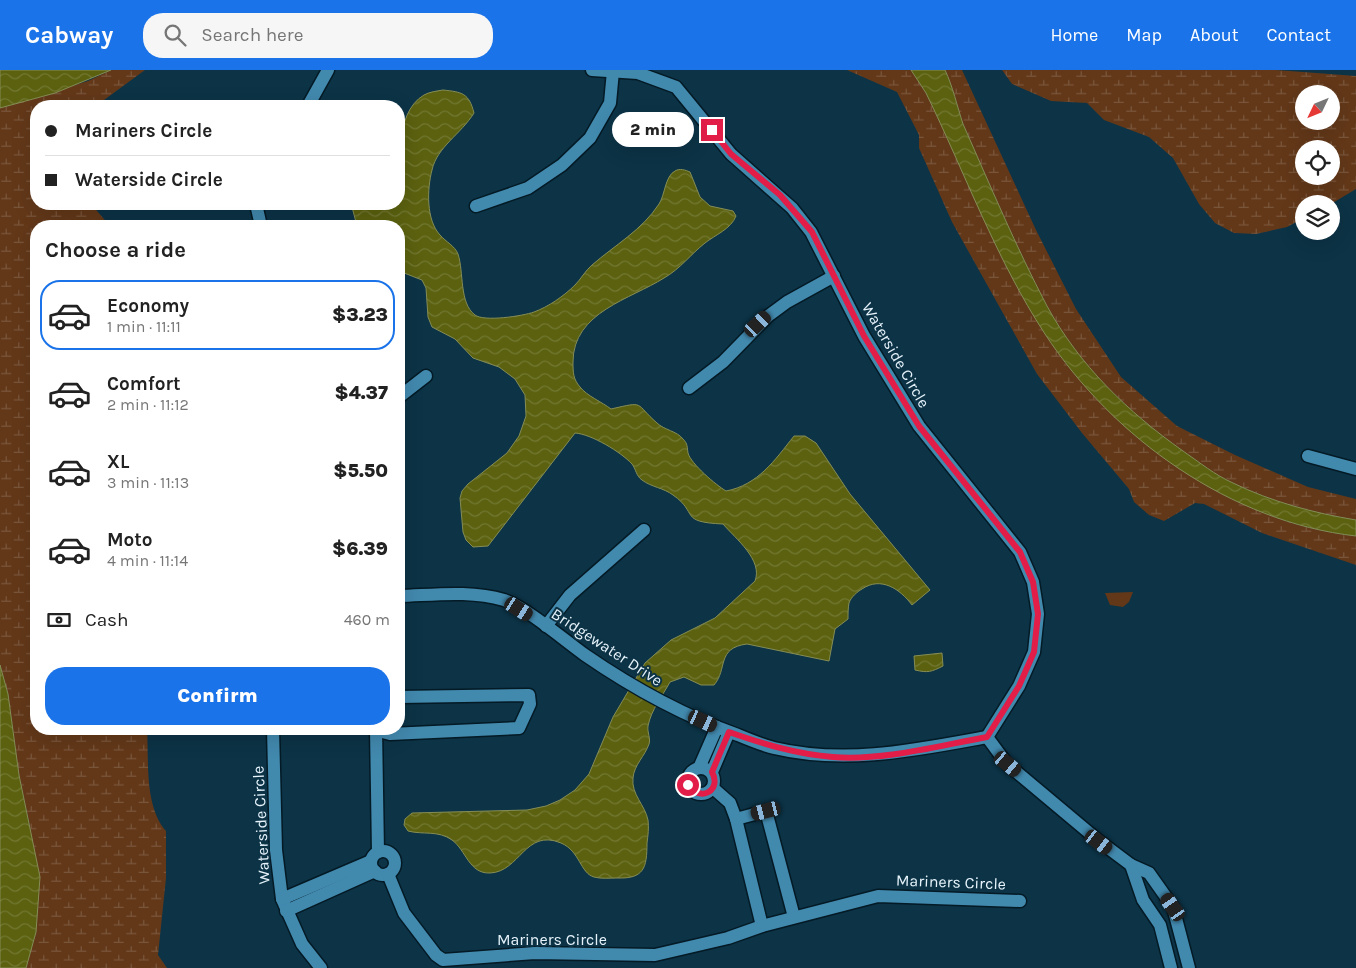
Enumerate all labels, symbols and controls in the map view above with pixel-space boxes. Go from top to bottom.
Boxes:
search box [143,13,493,58]
text: Cabway [25,21,113,49]
icon: search [161,21,189,49]
text: Search here [201,24,304,46]
text: Home [1050,24,1098,46]
text: Map [1126,24,1162,46]
text: About [1190,24,1239,46]
text: Contact [1267,24,1331,46]
north arrow [1295,85,1340,130]
map controls [1295,85,1340,240]
callout: 2 min [612,112,694,148]
route end [701,119,723,141]
text: Mariners Circle [75,120,212,142]
text: 2 min [630,120,676,139]
button: locate [1295,140,1340,185]
text: Waterside Circle [75,169,223,191]
button: layers [1295,195,1340,240]
text: Choose a ride [45,237,186,263]
icon: car [47,293,92,338]
text: Economy [107,295,189,317]
street label: Waterside Circle [858,299,934,411]
text: $3.23 [332,304,388,326]
car [741,308,774,340]
text: 1 min · 11:11 [107,317,181,336]
icon: car [47,371,92,416]
text: Comfort [107,373,181,395]
text: $4.37 [334,382,388,404]
text: 2 min · 11:12 [107,395,189,414]
icon: car [47,449,92,494]
text: XL [107,451,129,473]
text: $5.50 [333,460,388,482]
text: 3 min · 11:13 [107,473,189,492]
icon: car [47,527,92,572]
text: Moto [107,529,153,551]
text: $6.39 [332,538,388,560]
text: 4 min · 11:14 [107,551,188,570]
car [502,595,535,623]
street label: Bridgewater Drive [548,604,666,690]
icon: cash [45,606,73,634]
text: Cash [85,609,129,631]
text: 460 m [344,610,390,629]
button: Confirm [45,667,390,725]
car [686,708,719,734]
car [991,749,1024,779]
street label: Waterside Circle [248,765,274,885]
route start [677,774,699,796]
car [749,800,782,822]
car [1082,827,1115,857]
street label: Mariners Circle [896,871,1006,893]
car [1158,890,1187,924]
street label: Mariners Circle [497,930,607,949]

